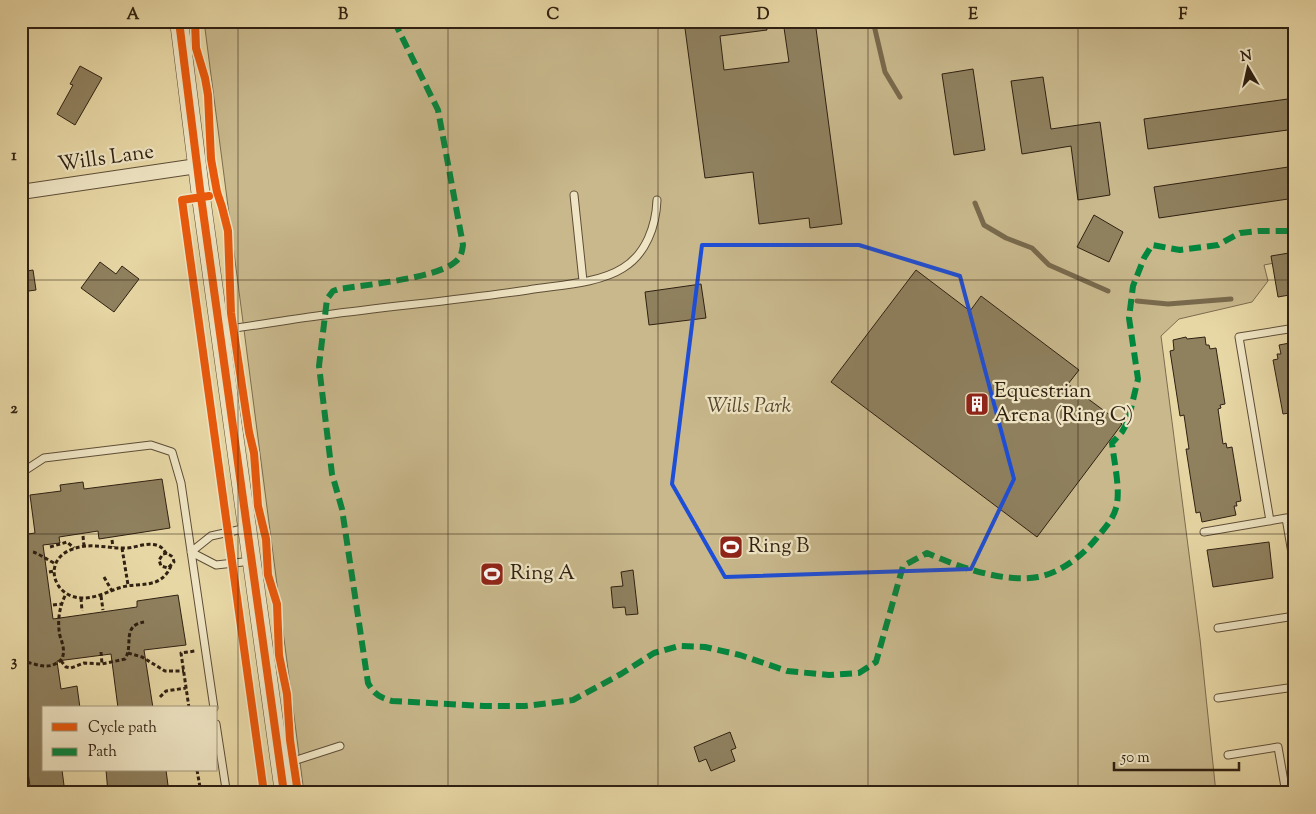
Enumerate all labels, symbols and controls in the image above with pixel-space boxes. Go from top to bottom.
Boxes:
text: A [127,4,140,27]
text: B [338,4,348,27]
text: C [547,4,560,27]
text: D [757,4,770,27]
text: E [968,4,978,27]
text: F [1179,4,1188,27]
north arrow [1224,42,1274,92]
text: N [1239,46,1253,68]
street label: Wills Lane [56,137,156,181]
text: 1 [11,145,17,168]
place label: Equestrian Arena (Ring C) [994,377,1133,431]
building icon: Equestrian Arena (Ring C) [964,391,990,417]
park label: Wills Park [707,392,792,422]
text: 2 [10,398,18,421]
place label: Ring B [748,532,809,562]
sports icon: Ring B [718,534,744,560]
place label: Ring A [510,559,575,589]
sports icon: Ring A [479,561,505,587]
text: 3 [11,651,18,674]
legend [42,706,218,772]
text: Cycle path [88,718,157,739]
scale bar [1114,739,1238,771]
text: Path [88,742,117,763]
text: 50 m [1120,748,1150,769]

